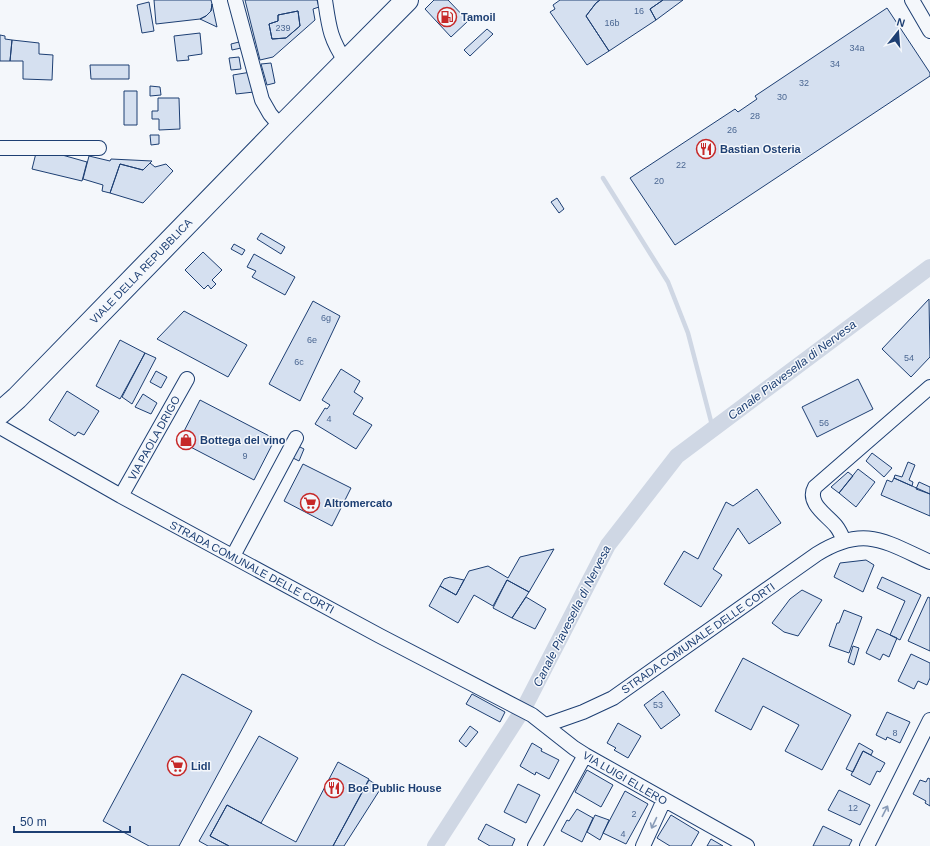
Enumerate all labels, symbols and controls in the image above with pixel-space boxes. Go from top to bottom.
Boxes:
fuel station icon: Tamoil [436,6,458,28]
house number: 16 [634,6,644,16]
place label: Tamoil [461,11,496,23]
north arrow [878,12,918,52]
text: N [895,16,907,29]
house number: 16b [604,18,620,28]
house number: 239 [275,23,291,33]
house number: 34a [849,43,865,53]
house number: 34 [830,59,840,69]
house number: 32 [799,78,809,88]
house number: 30 [777,92,787,102]
house number: 28 [750,111,760,121]
house number: 26 [727,125,737,135]
restaurant icon: Bastian Osteria [695,138,717,160]
place label: Bastian Osteria [720,143,802,155]
house number: 22 [676,160,686,170]
house number: 20 [654,176,664,186]
street label: VIALE DELLA REPUBBLICA [88,216,195,326]
house number: 6g [321,313,331,323]
water label: Canale Piavesella di Nervesa [725,317,859,423]
house number: 6e [307,335,317,345]
house number: 54 [904,353,914,363]
house number: 6c [294,357,304,367]
street label: VIA PAOLA DRIGO [126,393,182,482]
house number: 4 [326,414,332,424]
house number: 56 [819,418,829,428]
shop icon: Bottega del vino [175,429,197,451]
place label: Bottega del vino [200,434,286,446]
house number: 9 [242,451,248,461]
supermarket icon: Altromercato [299,492,321,514]
place label: Altromercato [324,497,393,509]
street label: STRADA COMUNALE DELLE CORTI [168,518,336,616]
water label: Canale Piavesella di Nervesa [530,543,614,689]
street label: STRADA COMUNALE DELLE CORTI [619,580,777,696]
house number: 53 [653,700,663,710]
house number: 8 [892,728,898,738]
street label: VIA LUIGI ELLERO [581,749,670,807]
supermarket icon: Lidl [166,755,188,777]
place label: Lidl [191,760,211,772]
restaurant icon: Boe Public House [323,777,345,799]
place label: Boe Public House [348,782,442,794]
house number: 12 [848,803,858,813]
one-way arrow [881,805,889,817]
scale bar [14,808,130,834]
house number: 2 [631,809,637,819]
text: 50 m [20,815,47,829]
one-way arrow [650,817,657,829]
house number: 4 [620,829,626,839]

